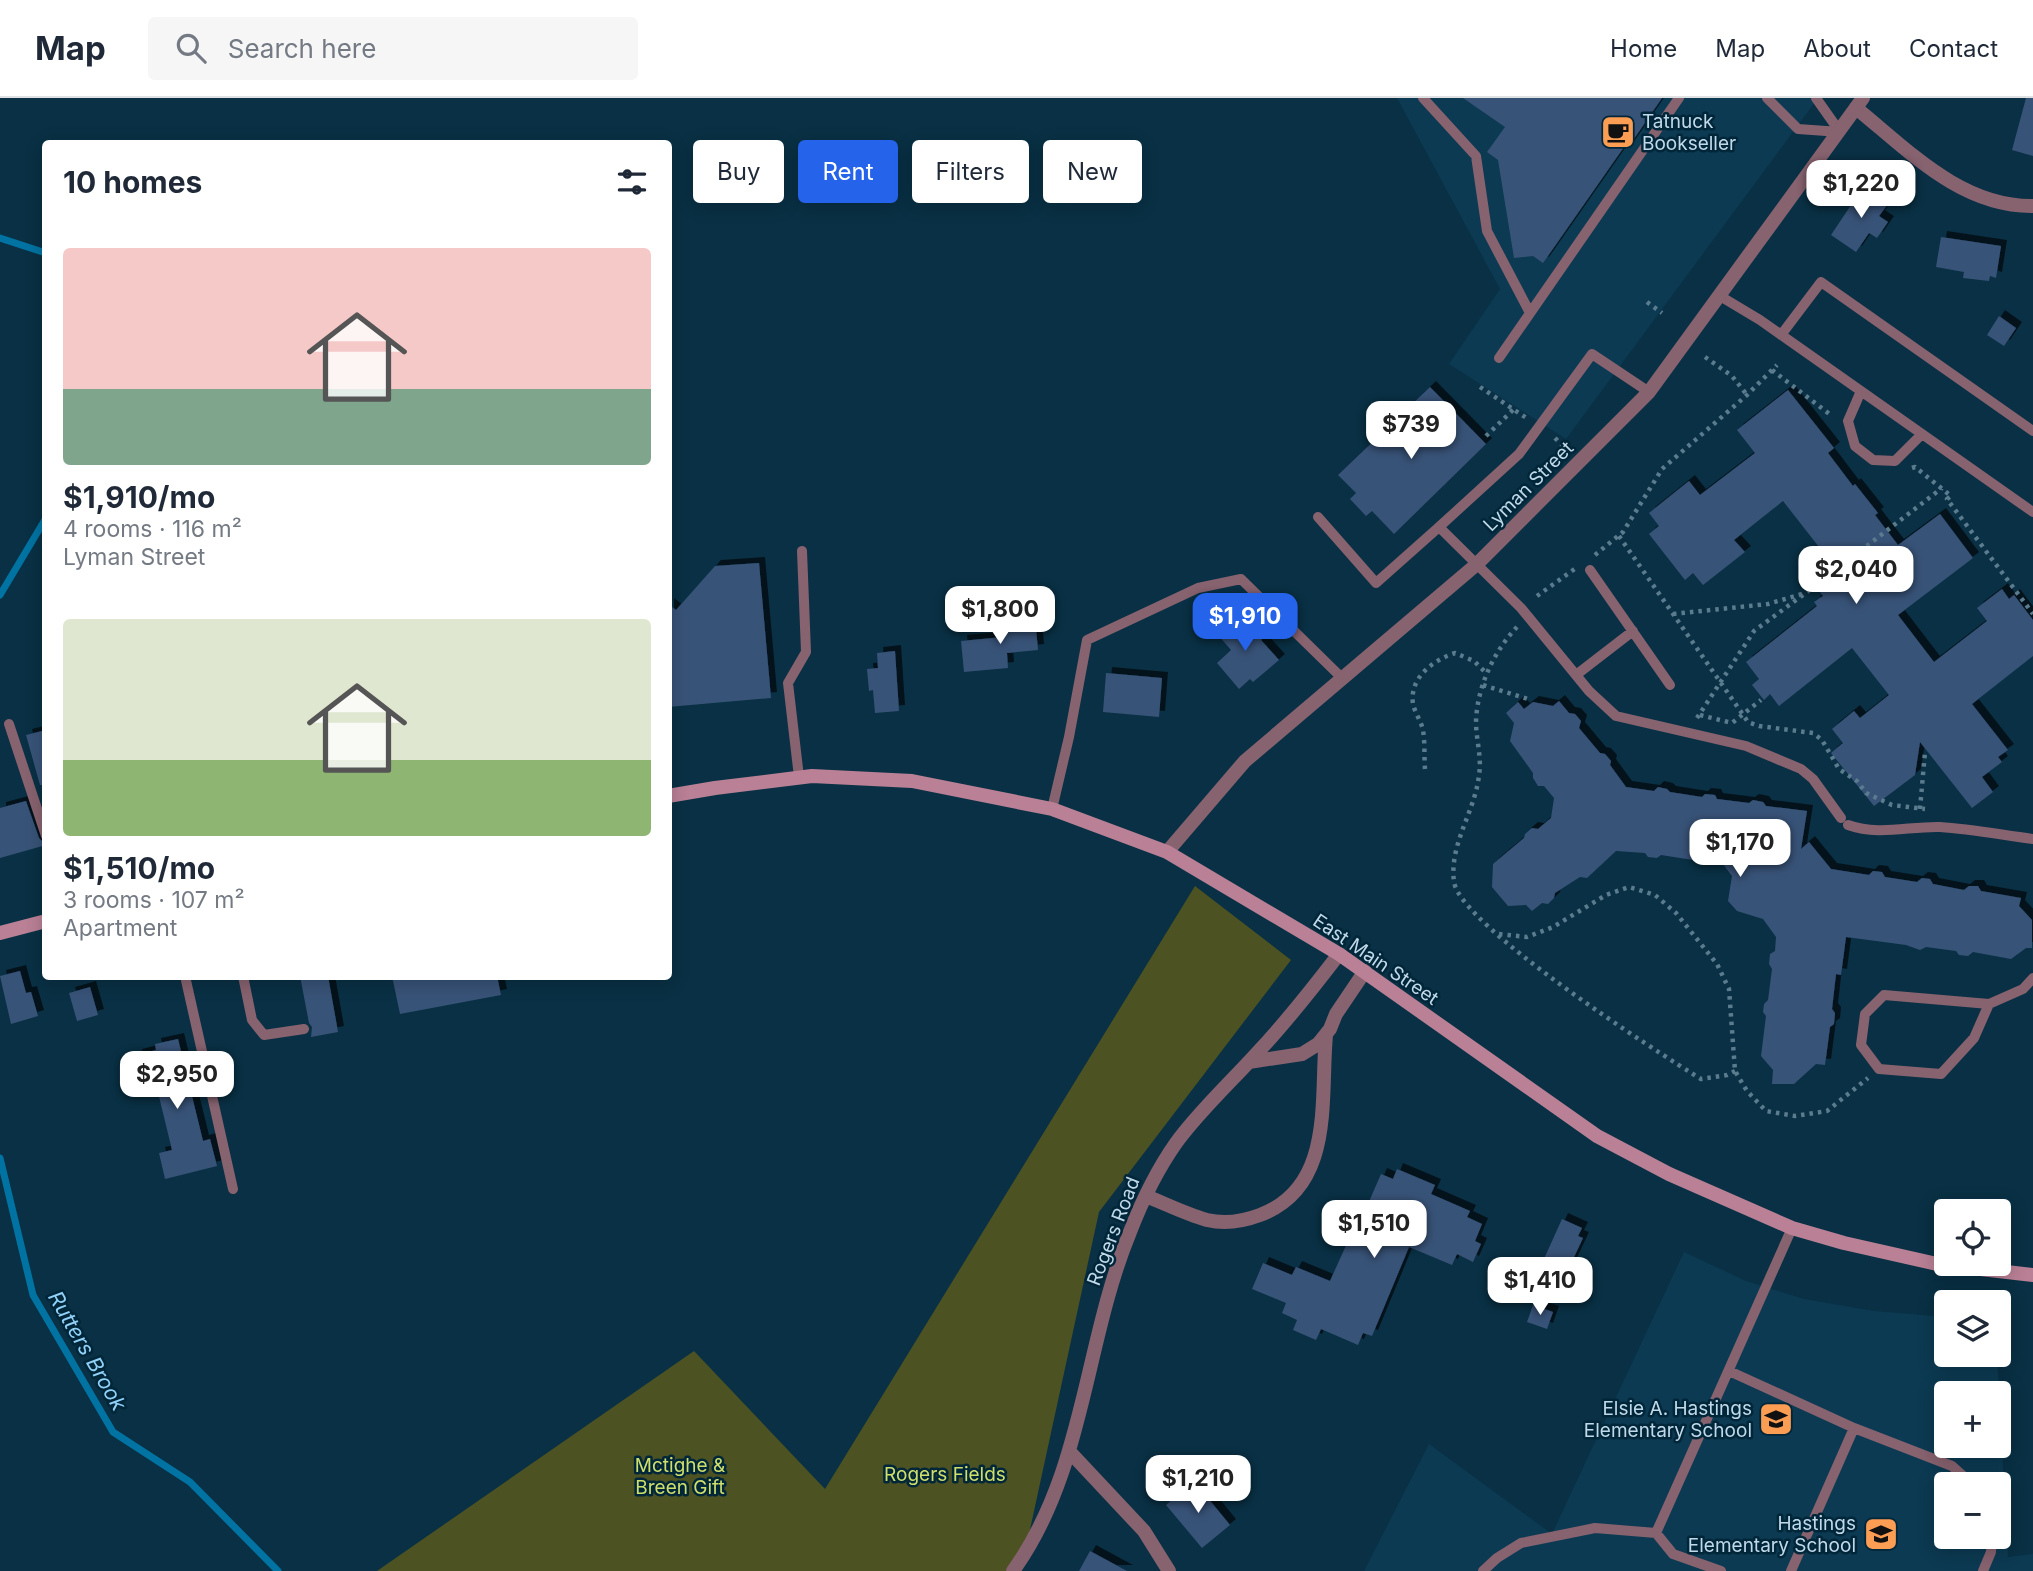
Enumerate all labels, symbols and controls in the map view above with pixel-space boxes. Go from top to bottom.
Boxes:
search box [148,17,638,80]
text: Map [35,28,106,68]
icon: search [172,29,210,67]
text: Search here [228,33,376,64]
text: Home [1610,34,1677,63]
text: Map [1715,34,1765,63]
text: About [1803,34,1871,63]
text: Contact [1909,34,1998,63]
place label: Tatnuck Bookseller [1642,110,1736,155]
cafe icon: Tatnuck Bookseller [1599,113,1637,151]
chip: Buy [693,140,784,203]
chip: Rent [798,140,898,203]
chip: Filters [912,140,1029,203]
chip: New [1043,140,1142,203]
pin: $1,220 [1804,160,1918,220]
icon: filters [613,163,651,201]
text: 10 homes [63,164,202,200]
text: $1,220 [1822,169,1900,197]
icon: home [294,294,420,420]
pin: $739 [1370,402,1452,461]
text: $739 [1382,410,1440,438]
street label: Lyman Street [1479,437,1578,536]
text: $1,910/mo [63,479,215,515]
text: 4 rooms · 116 m² [63,515,242,543]
text: Lyman Street [63,543,205,571]
pin: $2,040 [1799,546,1913,606]
text: $2,040 [1814,555,1898,583]
pin: $1,800 [943,587,1057,646]
pin: $1,910 [1188,594,1302,653]
text: $1,800 [961,595,1039,623]
text: $1,910 [1209,602,1281,630]
icon: home [294,665,420,791]
pin: $1,170 [1683,820,1797,879]
text: $1,170 [1705,828,1775,856]
text: $1,510/mo [63,850,215,886]
text: 3 rooms · 107 m² [63,886,245,914]
street label: East Main Street [1309,909,1443,1010]
text: Apartment [63,914,177,942]
pin: $2,950 [120,1052,234,1111]
text: $2,950 [136,1060,218,1088]
street label: Rogers Road [1082,1174,1145,1289]
map controls [1934,1199,2011,1549]
button: locate [1934,1199,2011,1276]
pin: $1,510 [1317,1200,1431,1260]
text: $1,510 [1338,1209,1410,1237]
pin: $1,410 [1483,1258,1597,1317]
text: $1,410 [1504,1266,1576,1294]
water label: Rutters Brook [43,1286,132,1415]
button: layers [1934,1290,2011,1367]
button: + [1934,1381,2011,1458]
place label: Elsie A. Hastings Elementary School [1584,1397,1752,1442]
school or university icon: Elsie A. Hastings Elementary School [1757,1400,1795,1438]
park label: Mctighe & Breen Gift [635,1454,725,1499]
pin: $1,210 [1141,1456,1255,1515]
park label: Rogers Fields [884,1463,1006,1486]
text: $1,210 [1162,1464,1234,1492]
button: − [1934,1472,2011,1549]
place label: Hastings Elementary School [1688,1512,1856,1557]
school or university icon: Hastings Elementary School [1862,1515,1900,1553]

